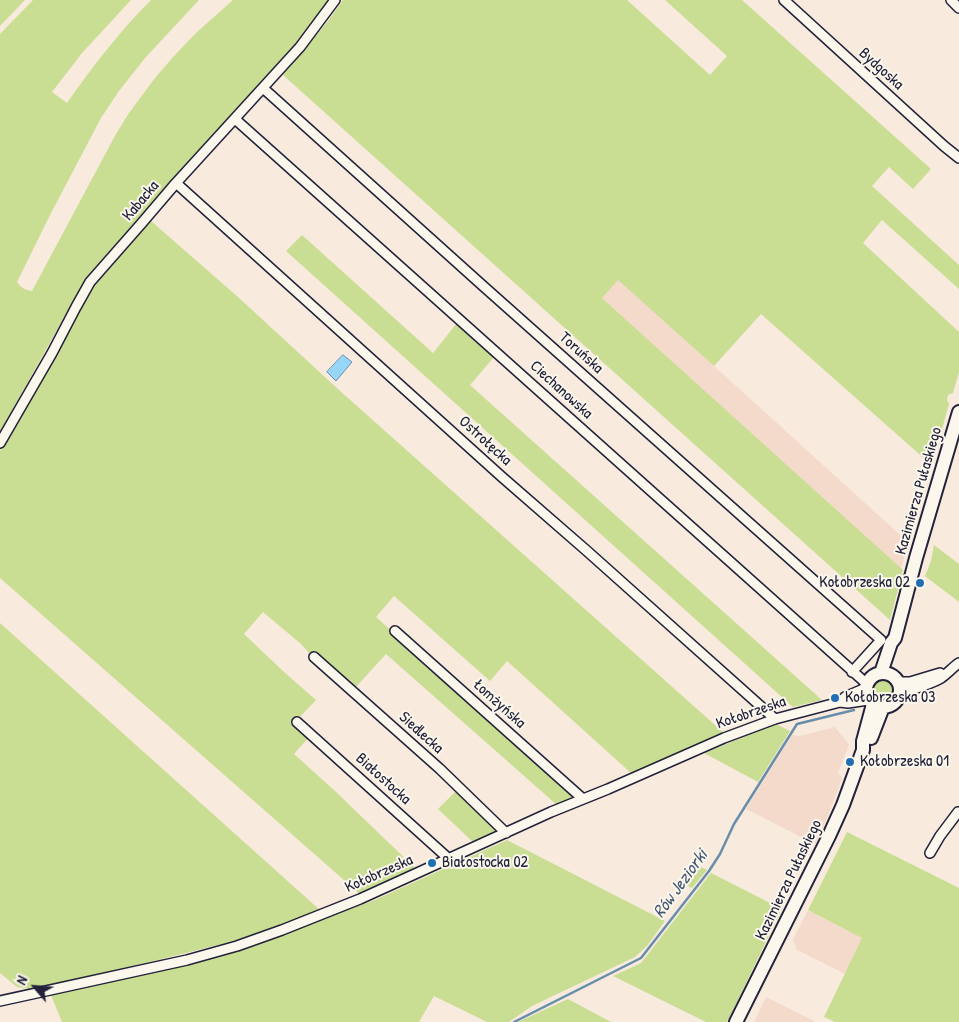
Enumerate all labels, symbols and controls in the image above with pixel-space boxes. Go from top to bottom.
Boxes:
street label: Bydgoska [855,44,907,94]
street label: Kabacka [119,177,163,225]
street label: Toruńska [555,328,607,378]
street label: Ciechanowska [526,357,596,423]
street label: Ostrołęcka [455,412,515,470]
street label: Kazimierza Pułaskiego [892,425,946,557]
place label: Kołobrzeska 02 [819,573,910,593]
marker: Kołobrzeska 02 [914,577,926,589]
street label: Łomżyńska [469,675,529,733]
place label: Kołobrzeska 03 [845,688,935,708]
street label: Kołobrzeska [714,692,788,734]
marker: Kołobrzeska 03 [829,692,841,704]
street label: Siedlecka [395,708,447,758]
street label: Białostocka [351,749,415,809]
place label: Kołobrzeska 01 [860,752,949,772]
marker: Kołobrzeska 01 [844,756,856,768]
street label: Kazimierza Pułaskiego [752,817,826,943]
water label: Rów Jeziorki [649,846,713,922]
street label: Kołobrzeska [342,851,416,897]
place label: Białostocka 02 [442,853,528,873]
marker: Białostocka 02 [426,857,438,869]
north arrow [10,962,60,1012]
text: N [11,972,31,988]

